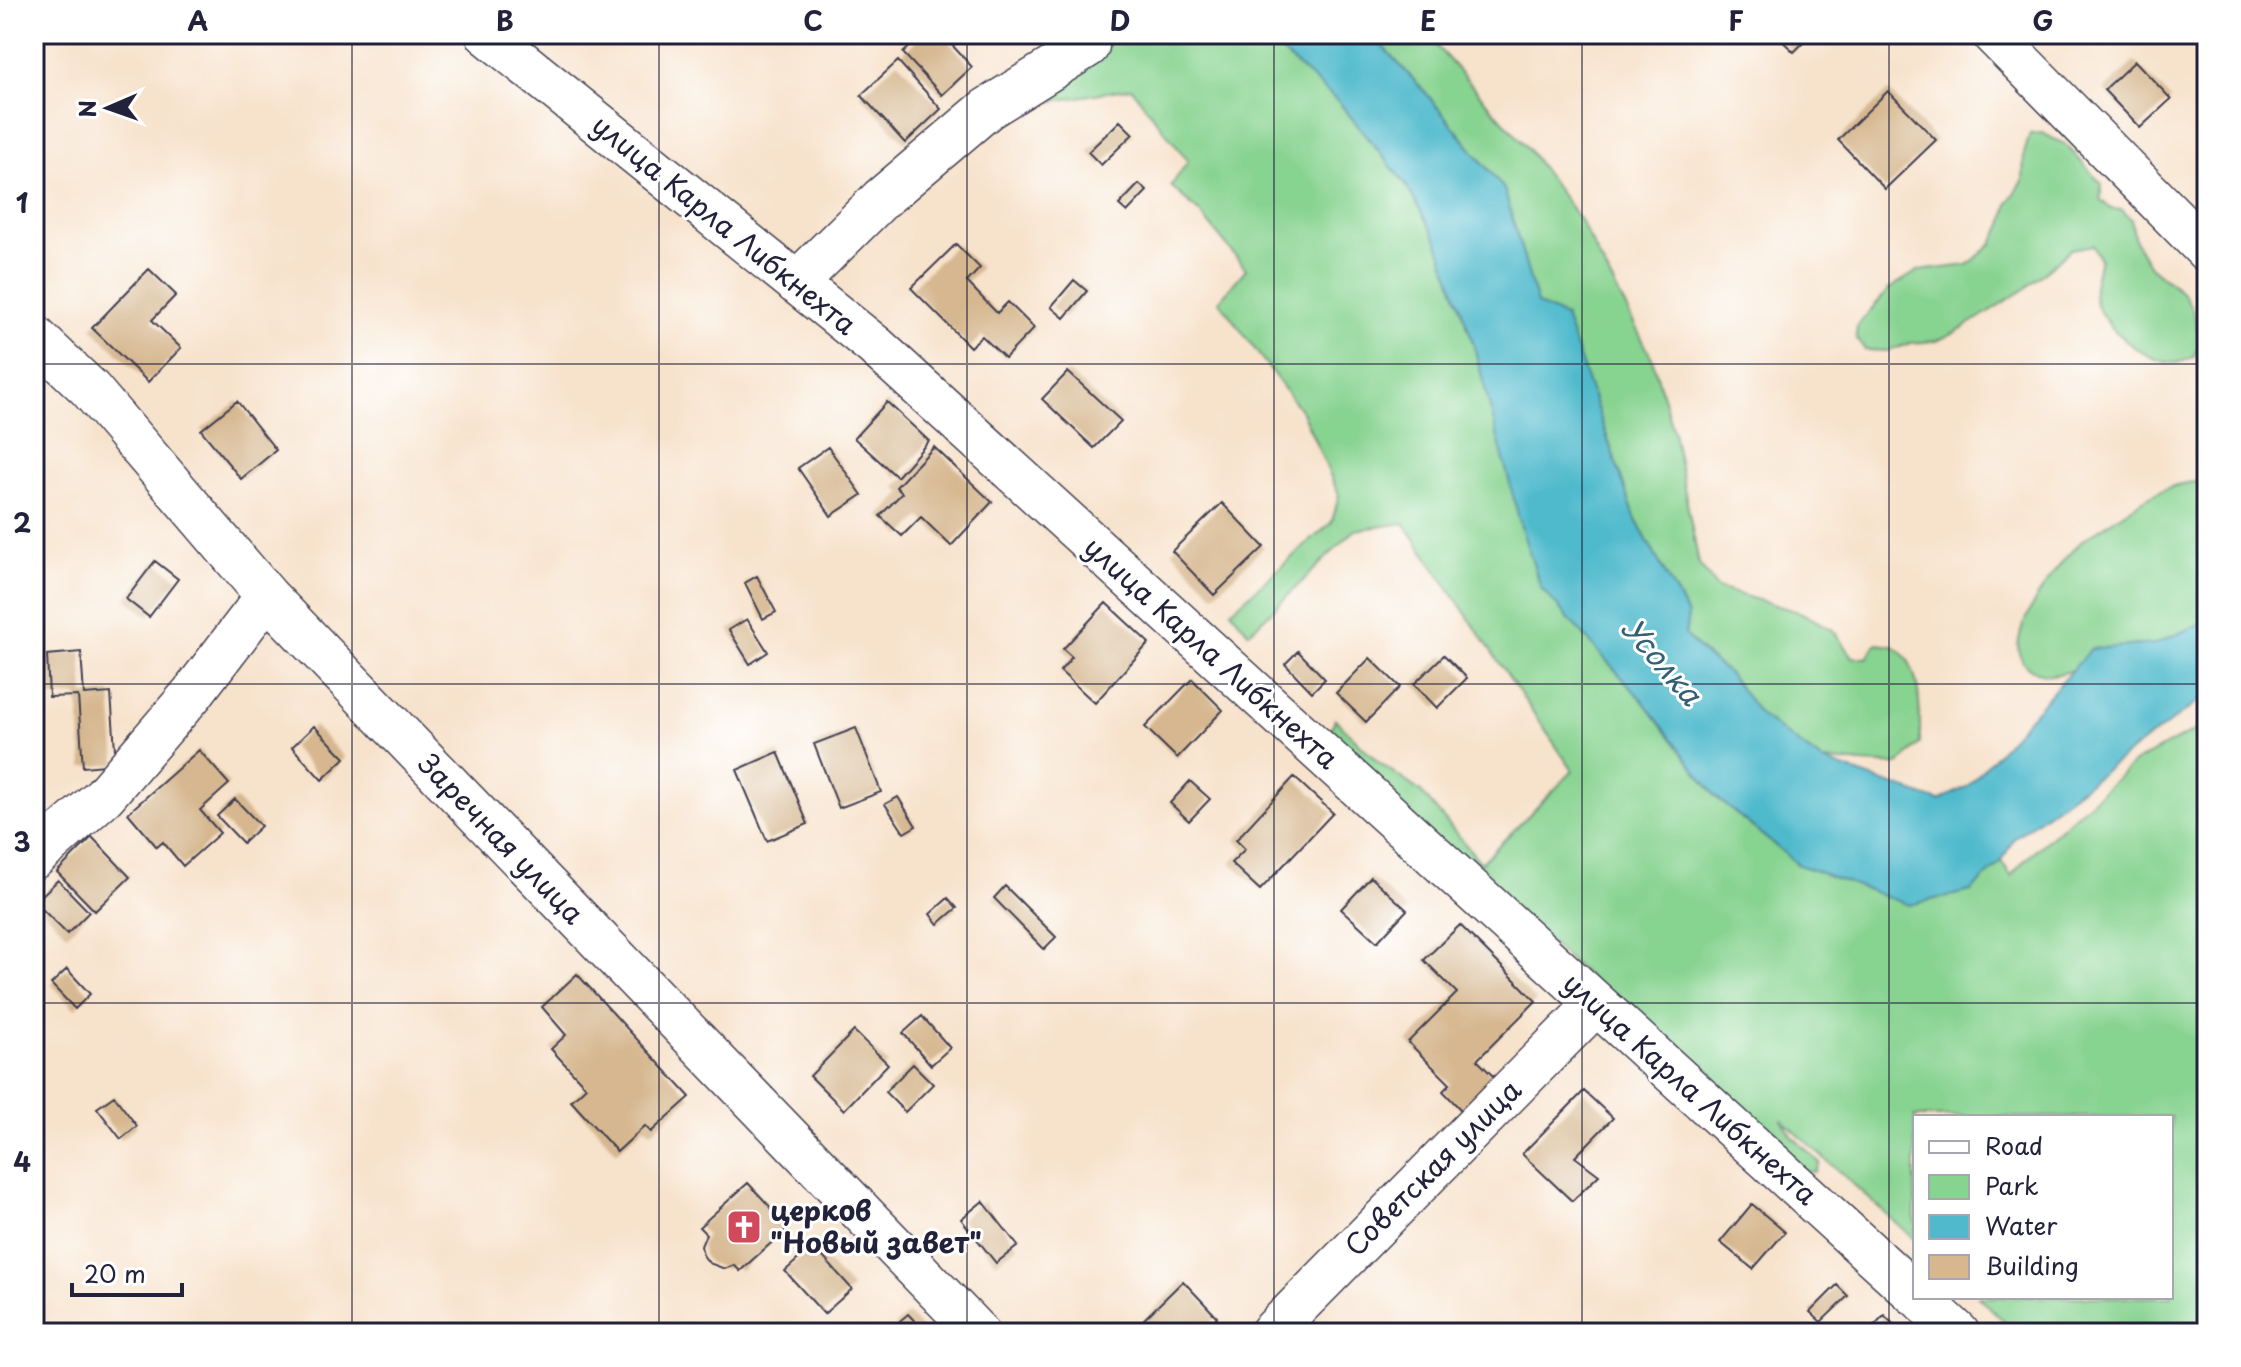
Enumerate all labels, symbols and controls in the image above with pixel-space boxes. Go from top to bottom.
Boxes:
text: A [188,1,208,40]
text: B [496,1,514,40]
text: C [803,1,823,40]
text: D [1110,1,1130,40]
text: E [1420,1,1436,40]
text: F [1728,1,1744,40]
text: G [2032,1,2054,40]
north arrow [68,68,148,148]
text: N [70,99,103,118]
street label: улица Карла Либкнехта [583,103,867,345]
text: 1 [16,183,28,222]
text: 2 [13,503,31,542]
street label: улица Карла Либкнехта [1075,526,1349,778]
water label: Усолка [1612,606,1715,715]
street label: Заречная улица [409,743,595,933]
text: 3 [13,822,31,861]
street label: улица Карла Либкнехта [1554,962,1828,1214]
street label: Советская улица [1334,1068,1530,1265]
legend [1913,1115,2173,1299]
text: Road [1985,1127,2043,1163]
text: 4 [13,1142,31,1181]
text: Park [1985,1167,2039,1203]
place label: церков "Новый завет" [770,1188,982,1263]
text: Water [1985,1207,2058,1243]
church icon: церков "Новый завет" [725,1208,763,1246]
scale bar [72,1247,182,1297]
text: Building [1985,1247,2079,1283]
text: 20 m [84,1255,146,1291]

